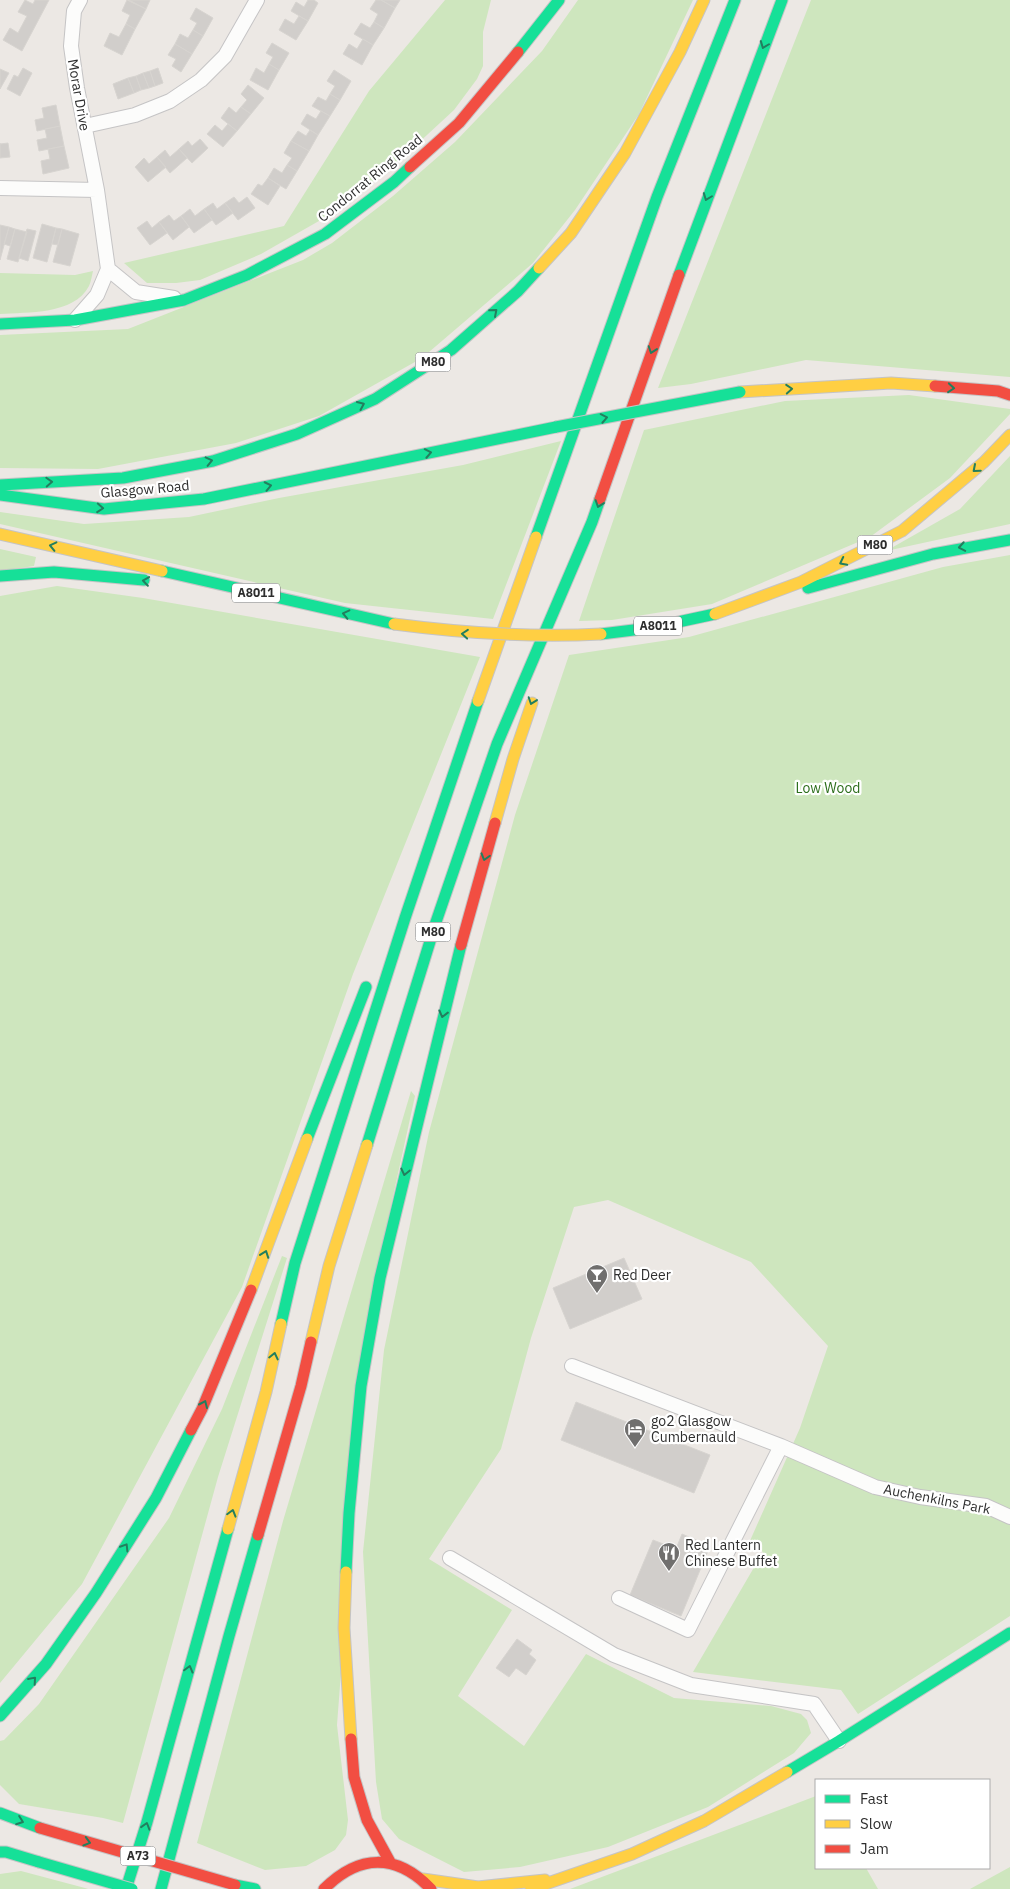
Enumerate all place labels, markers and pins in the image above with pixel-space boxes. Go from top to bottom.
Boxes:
bar icon: Red Deer [585,1263,609,1294]
place label: Red Deer [613,1266,671,1284]
place label: go2 Glasgow Cumbernauld [651,1412,736,1446]
hotel icon: go2 Glasgow Cumbernauld [623,1417,647,1448]
place label: Red Lantern Chinese Buffet [685,1536,777,1570]
restaurant icon: Red Lantern Chinese Buffet [657,1541,681,1572]

